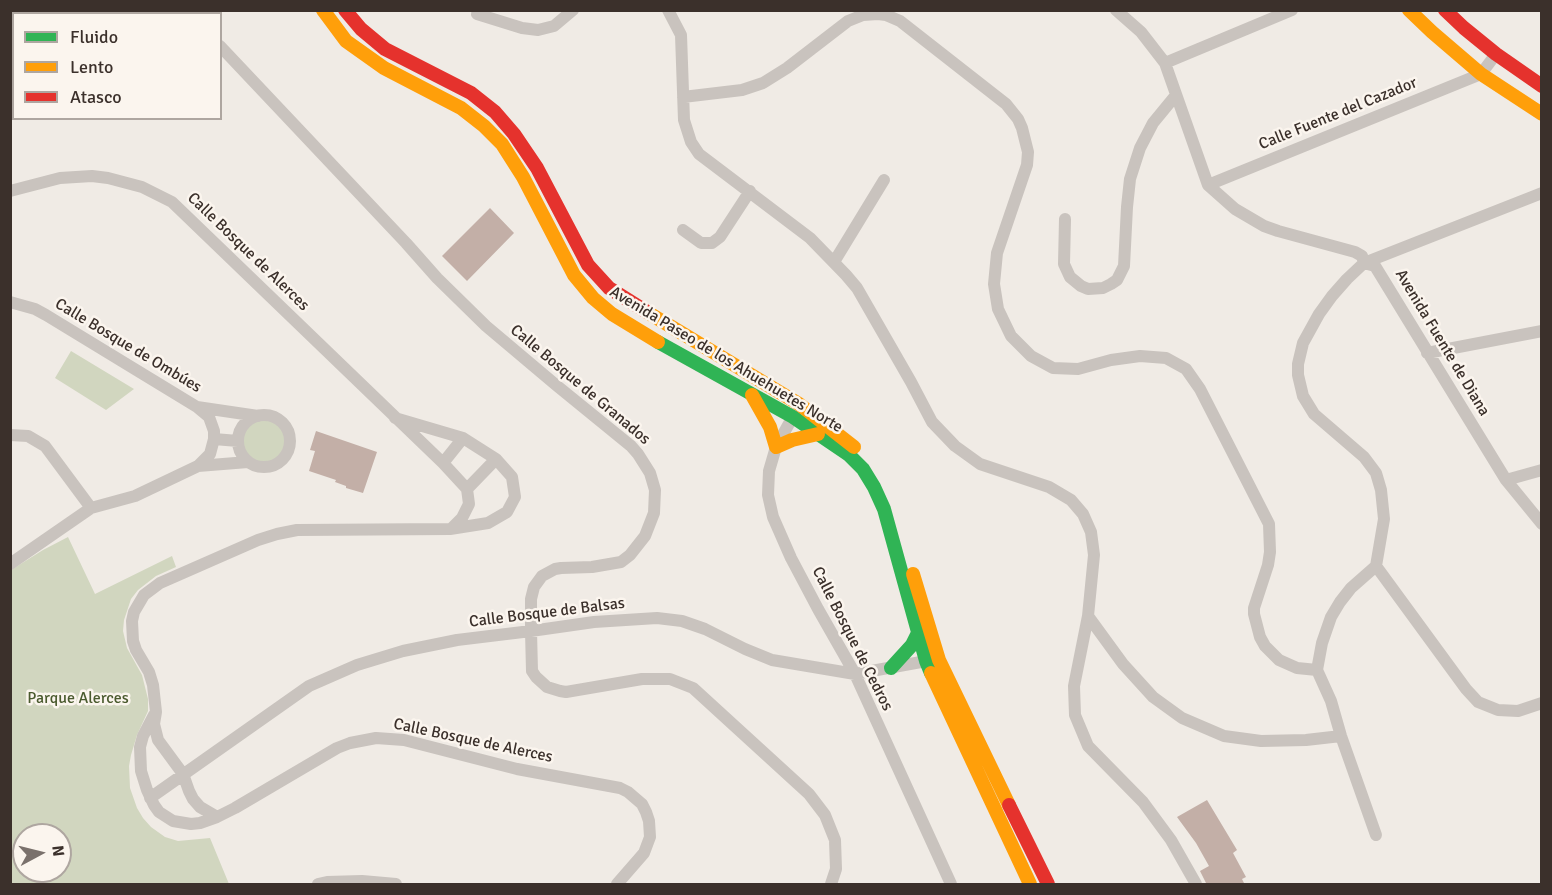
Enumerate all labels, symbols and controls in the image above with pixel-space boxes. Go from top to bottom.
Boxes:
legend [12,12,222,120]
text: Fluido [70,26,118,48]
text: Lento [70,56,113,78]
street label: Calle Fuente del Cazador [1256,73,1420,155]
text: Atasco [70,86,122,108]
street label: Calle Bosque de Alerces [183,189,313,315]
street label: Avenida Fuente de Diana [1391,266,1493,420]
street label: Avenida Paseo de los Ahuehuetes Norte [606,283,846,437]
street label: Calle Bosque de Ombúes [51,295,205,397]
street label: Calle Bosque de Granados [506,321,654,449]
street label: Calle Bosque de Cedros [807,564,897,714]
street label: Calle Bosque de Balsas [468,594,626,632]
park label: Parque Alerces [27,689,129,709]
street label: Calle Bosque de Alerces [392,715,554,767]
north arrow [12,823,72,883]
text: N [47,844,68,858]

